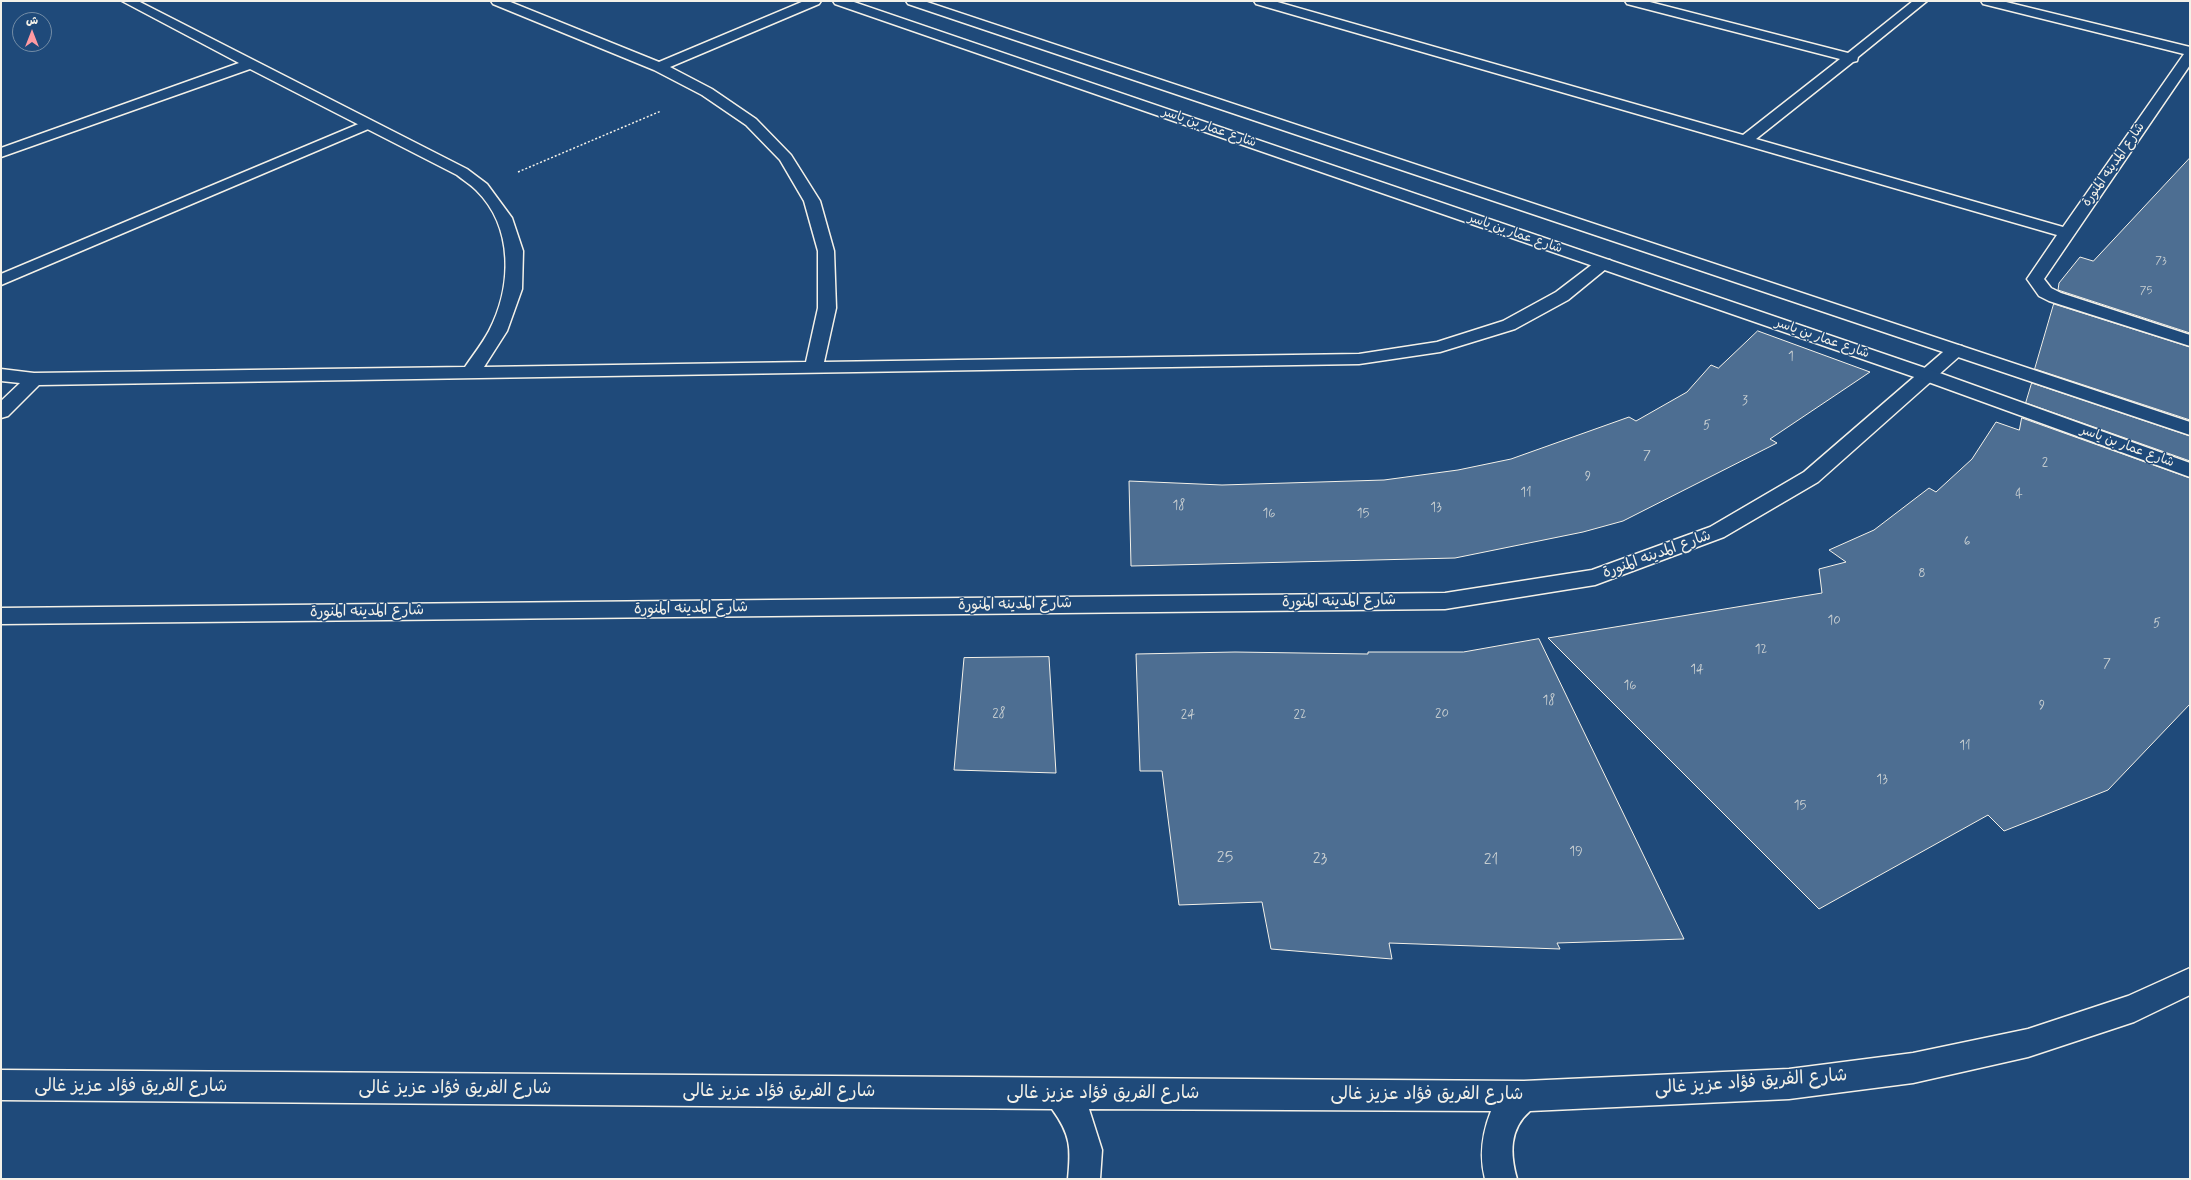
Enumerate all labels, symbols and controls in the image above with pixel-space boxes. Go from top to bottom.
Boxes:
north arrow [12,12,52,52]
text: ش [26,14,38,28]
street label: شارع عمار بن ياسر [1160,105,1258,151]
street label: شارع المدينه المنورة [2079,120,2149,210]
street label: شارع عمار بن ياسر [1466,211,1564,257]
house number: 73 [2155,255,2167,269]
house number: 75 [2140,285,2152,299]
street label: شارع عمار بن ياسر [1773,316,1871,362]
house number: 1 [1788,349,1794,365]
house number: 3 [1742,393,1748,409]
house number: 5 [1703,418,1711,434]
street label: شارع عمار بن ياسر [2078,423,2176,471]
house number: 7 [1643,448,1651,464]
house number: 2 [2042,455,2048,471]
house number: 9 [1585,469,1591,485]
house number: 11 [1520,485,1532,501]
house number: 4 [2015,487,2023,503]
house number: 18 [1173,498,1185,514]
house number: 13 [1430,500,1442,516]
house number: 16 [1263,506,1275,522]
house number: 15 [1357,506,1369,522]
street label: شارع المدينه المنورة [1600,527,1714,583]
house number: 6 [1964,534,1970,550]
house number: 8 [1918,566,1926,582]
street label: شارع المدينه المنورة [1282,592,1396,612]
street label: شارع المدينه المنورة [958,595,1072,615]
street label: شارع المدينه المنورة [634,599,748,619]
street label: شارع المدينه المنورة [310,602,424,622]
house number: 10 [1827,613,1841,629]
house number: 5 [2153,616,2161,632]
house number: 12 [1755,642,1767,658]
house number: 7 [2103,656,2111,672]
house number: 14 [1690,662,1704,678]
house number: 16 [1624,678,1636,694]
house number: 18 [1543,693,1555,709]
house number: 9 [2039,698,2045,714]
house number: 28 [992,706,1006,722]
house number: 20 [1435,706,1449,722]
house number: 24 [1181,707,1195,723]
house number: 22 [1293,707,1307,723]
house number: 11 [1959,738,1971,754]
house number: 13 [1876,772,1888,788]
house number: 15 [1794,798,1806,814]
house number: 19 [1569,844,1583,860]
house number: 25 [1217,849,1233,869]
house number: 23 [1313,850,1327,870]
house number: 21 [1484,851,1498,871]
street label: شارع الفريق فؤاد عزيز غالى [1654,1065,1848,1101]
street label: شارع الفريق فؤاد عزيز غالى [34,1076,228,1098]
street label: شارع الفريق فؤاد عزيز غالى [358,1078,552,1100]
street label: شارع الفريق فؤاد عزيز غالى [682,1081,876,1103]
street label: شارع الفريق فؤاد عزيز غالى [1006,1083,1200,1105]
street label: شارع الفريق فؤاد عزيز غالى [1330,1084,1524,1106]

